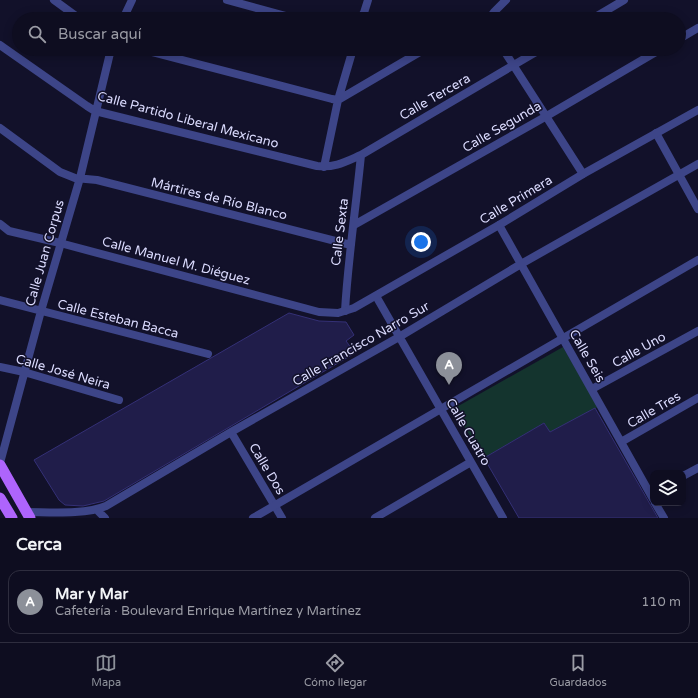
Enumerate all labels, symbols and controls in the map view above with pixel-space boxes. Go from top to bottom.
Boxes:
search box [12,12,686,56]
icon: search [26,23,48,45]
text: Buscar aquí [58,25,141,43]
street label: Calle Tercera [397,70,473,124]
street label: Calle Partido Liberal Mexicano [96,88,281,152]
street label: Calle Segunda [460,98,544,156]
street label: Calle Primera [477,172,555,228]
street label: Mártires de Río Blanco [149,174,289,224]
street label: Calle Sexta [328,197,352,267]
street label: Calle Juan Corpus [22,198,68,308]
your location [411,232,431,252]
street label: Calle Manuel M. Diéguez [100,234,252,288]
street label: Calle Esteban Bacca [56,296,180,342]
street label: Calle Francisco Narro Sur [290,298,432,390]
street label: Calle Seis [565,327,609,385]
street label: Calle Uno [609,329,669,371]
street label: Calle José Neira [14,351,112,393]
pin: A [436,352,462,385]
street label: Calle Tres [624,388,684,432]
street label: Calle Cuatro [442,395,494,469]
street label: Calle Dos [245,440,289,498]
map controls [650,470,686,506]
button: layers [650,470,686,506]
text: Cerca [16,534,62,555]
text: Mar y Mar [55,585,128,603]
text: A [25,594,35,610]
text: 110 m [641,594,681,610]
text: Cafetería · Boulevard Enrique Martínez y Martínez [55,603,361,619]
tab: Mapa [91,652,121,689]
tab: Cómo llegar [304,652,367,689]
tab: Guardados [549,652,607,689]

